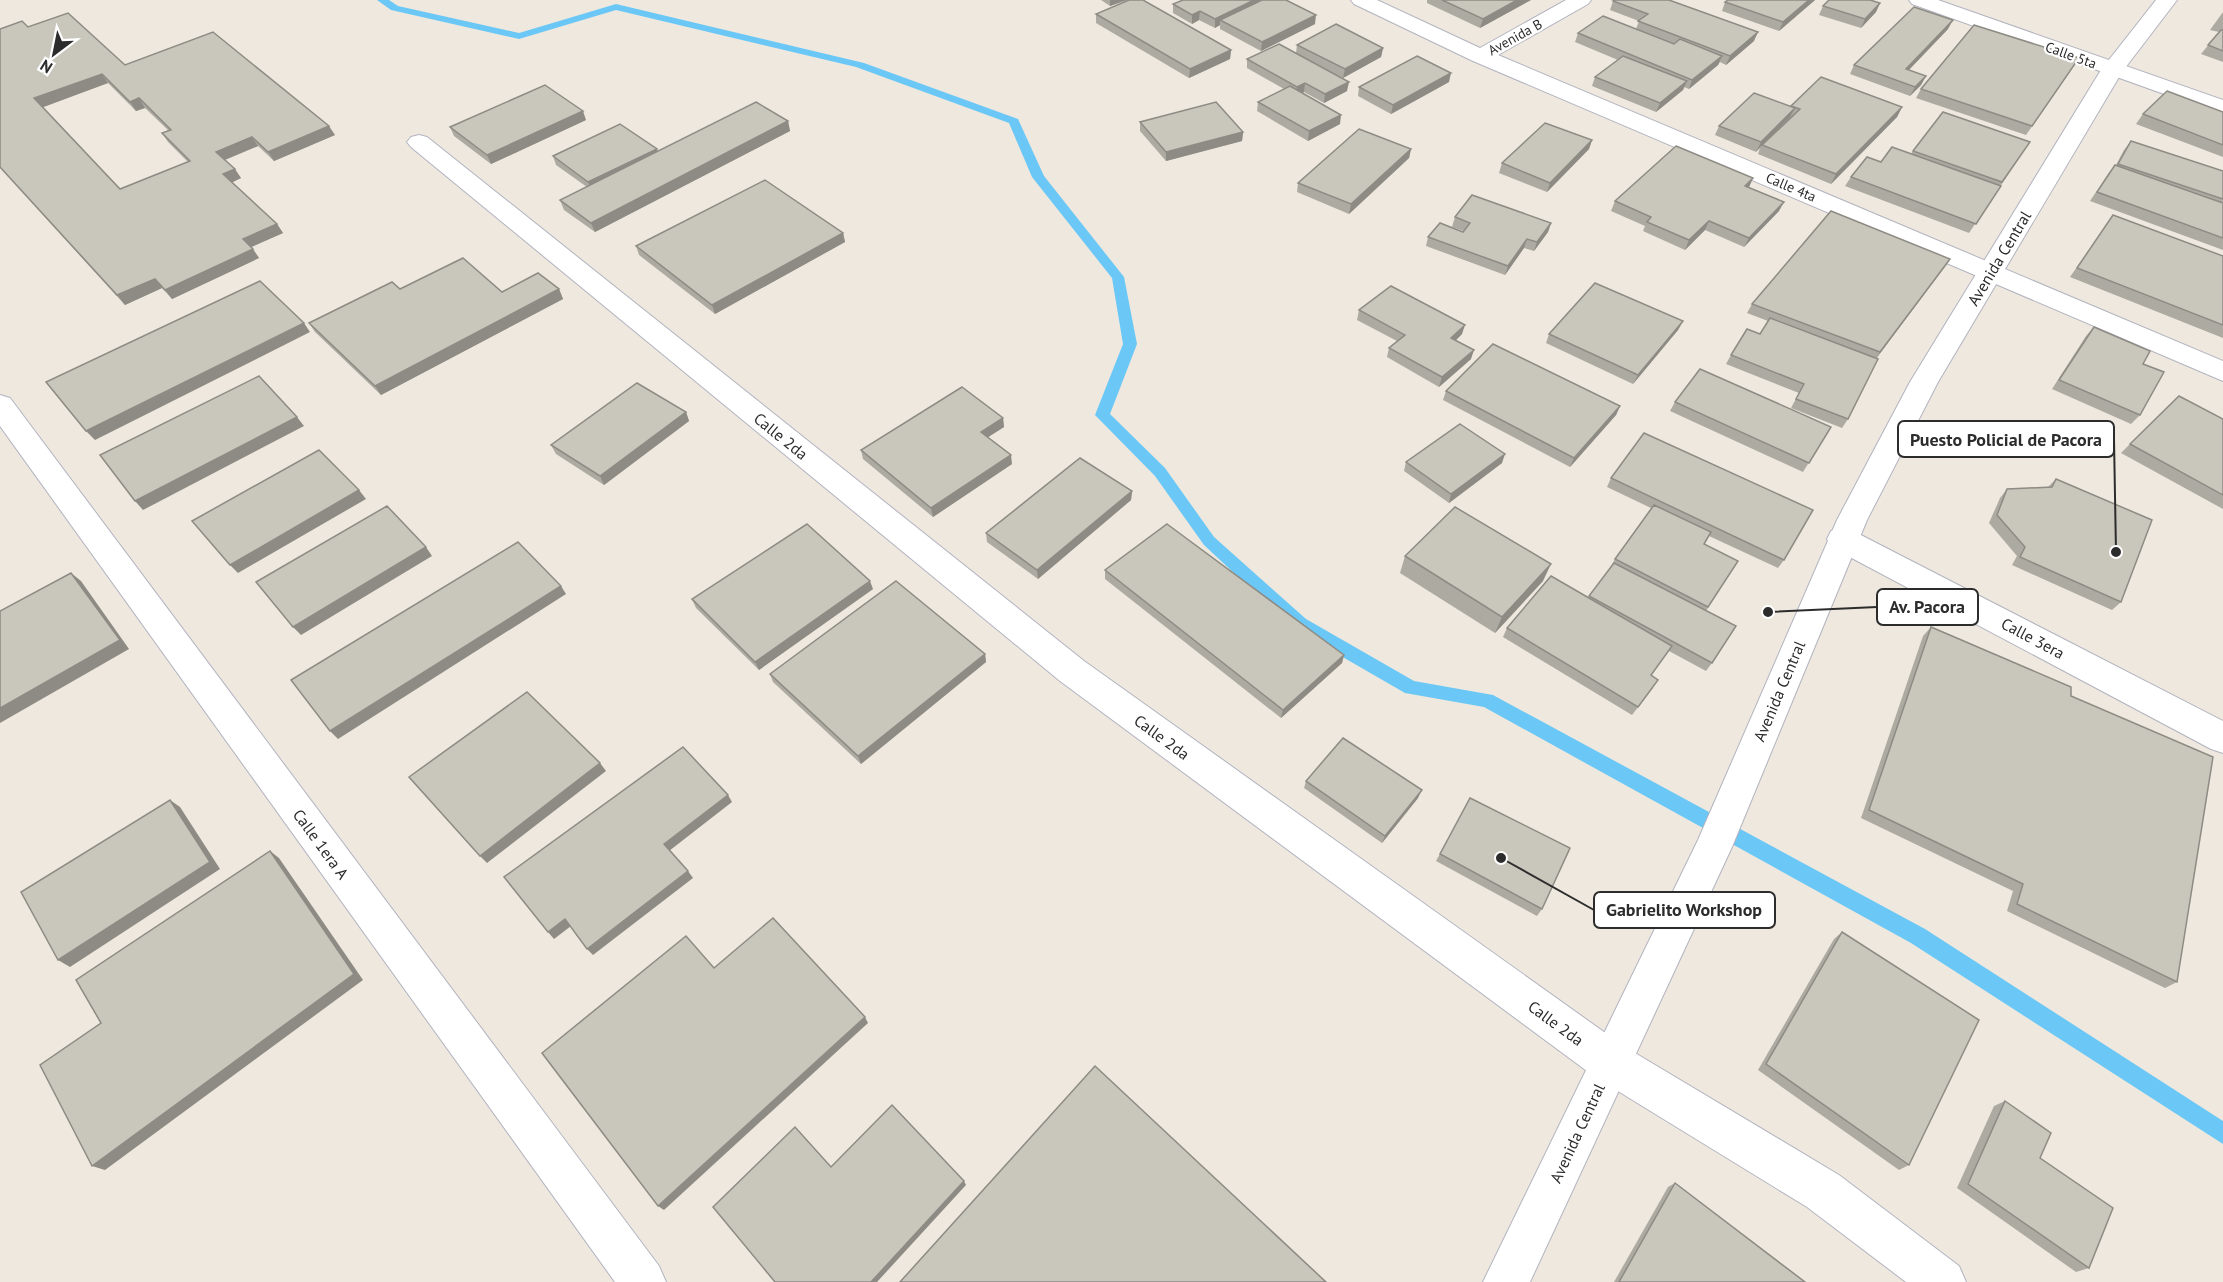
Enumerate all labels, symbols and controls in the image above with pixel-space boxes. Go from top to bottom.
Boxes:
street label: Avenida B [1485,15,1545,59]
north arrow [24,24,84,84]
street label: Calle 5ta [2043,37,2099,73]
text: N [36,55,56,78]
street label: Calle 4ta [1763,168,1819,206]
street label: Avenida Central [1963,207,2035,309]
street label: Calle 2da [750,408,812,464]
callout: Puesto Policial de Pacora [1898,421,2114,457]
text: Puesto Policial de Pacora [1910,428,2102,451]
callout: Av. Pacora [1877,589,1978,625]
text: Av. Pacora [1889,595,1965,618]
street label: Calle 3era [1998,613,2068,663]
street label: Avenida Central [1749,637,1809,744]
street label: Calle 2da [1130,710,1194,764]
street label: Calle 1era A [289,805,354,884]
callout: Gabrielito Workshop [1594,892,1775,928]
text: Gabrielito Workshop [1606,898,1762,921]
street label: Calle 2da [1524,996,1588,1050]
street label: Avenida Central [1545,1080,1609,1186]

